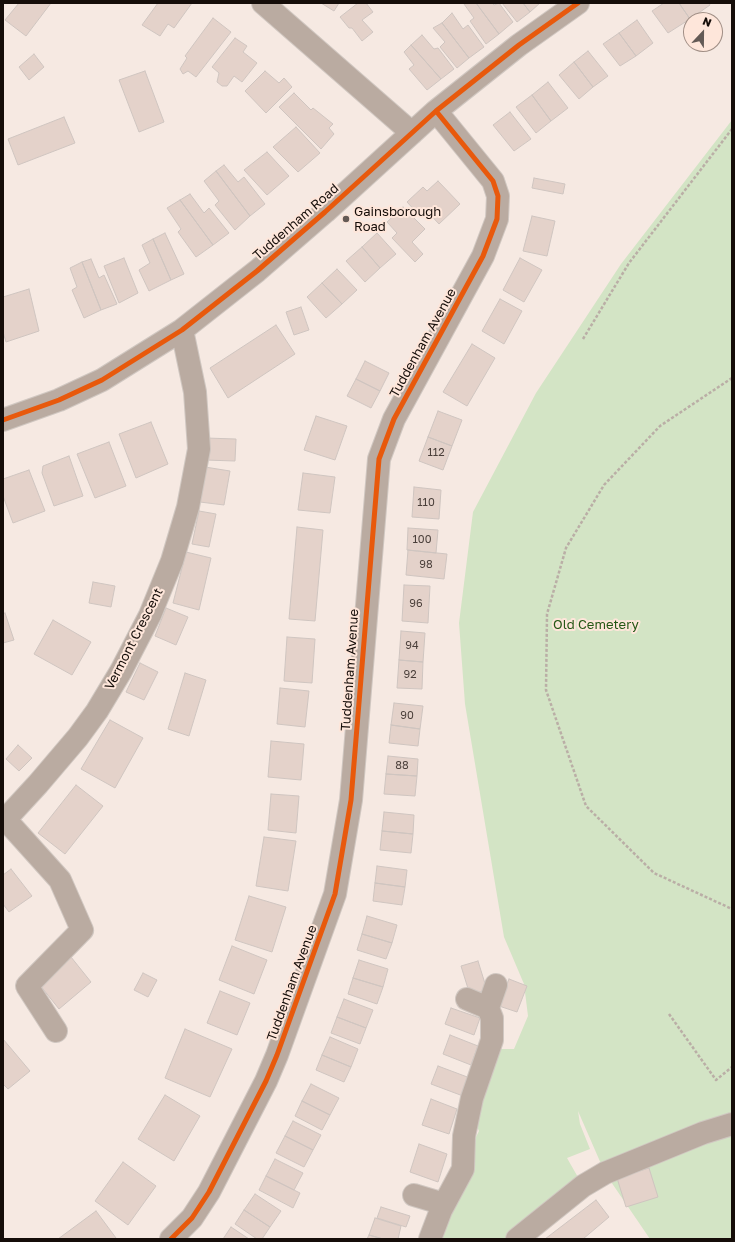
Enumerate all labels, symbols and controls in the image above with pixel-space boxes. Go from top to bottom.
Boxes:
north arrow [683,12,723,52]
text: N [701,14,714,29]
street label: Tuddenham Road [250,181,342,263]
place label: Gainsborough Road [354,204,441,235]
marker: Gainsborough Road [341,214,351,224]
street label: Tuddenham Avenue [387,286,459,400]
house number: 112 [427,446,445,460]
house number: 110 [417,496,435,510]
house number: 100 [413,533,431,547]
house number: 98 [419,558,433,572]
street label: Vermont Crescent [102,586,166,692]
house number: 96 [409,597,423,611]
street label: Tuddenham Avenue [338,608,362,732]
park label: Old Cemetery [553,617,639,633]
house number: 94 [405,639,419,653]
house number: 92 [403,668,417,682]
house number: 90 [400,709,414,723]
house number: 88 [395,759,409,773]
street label: Tuddenham Avenue [264,923,320,1043]

